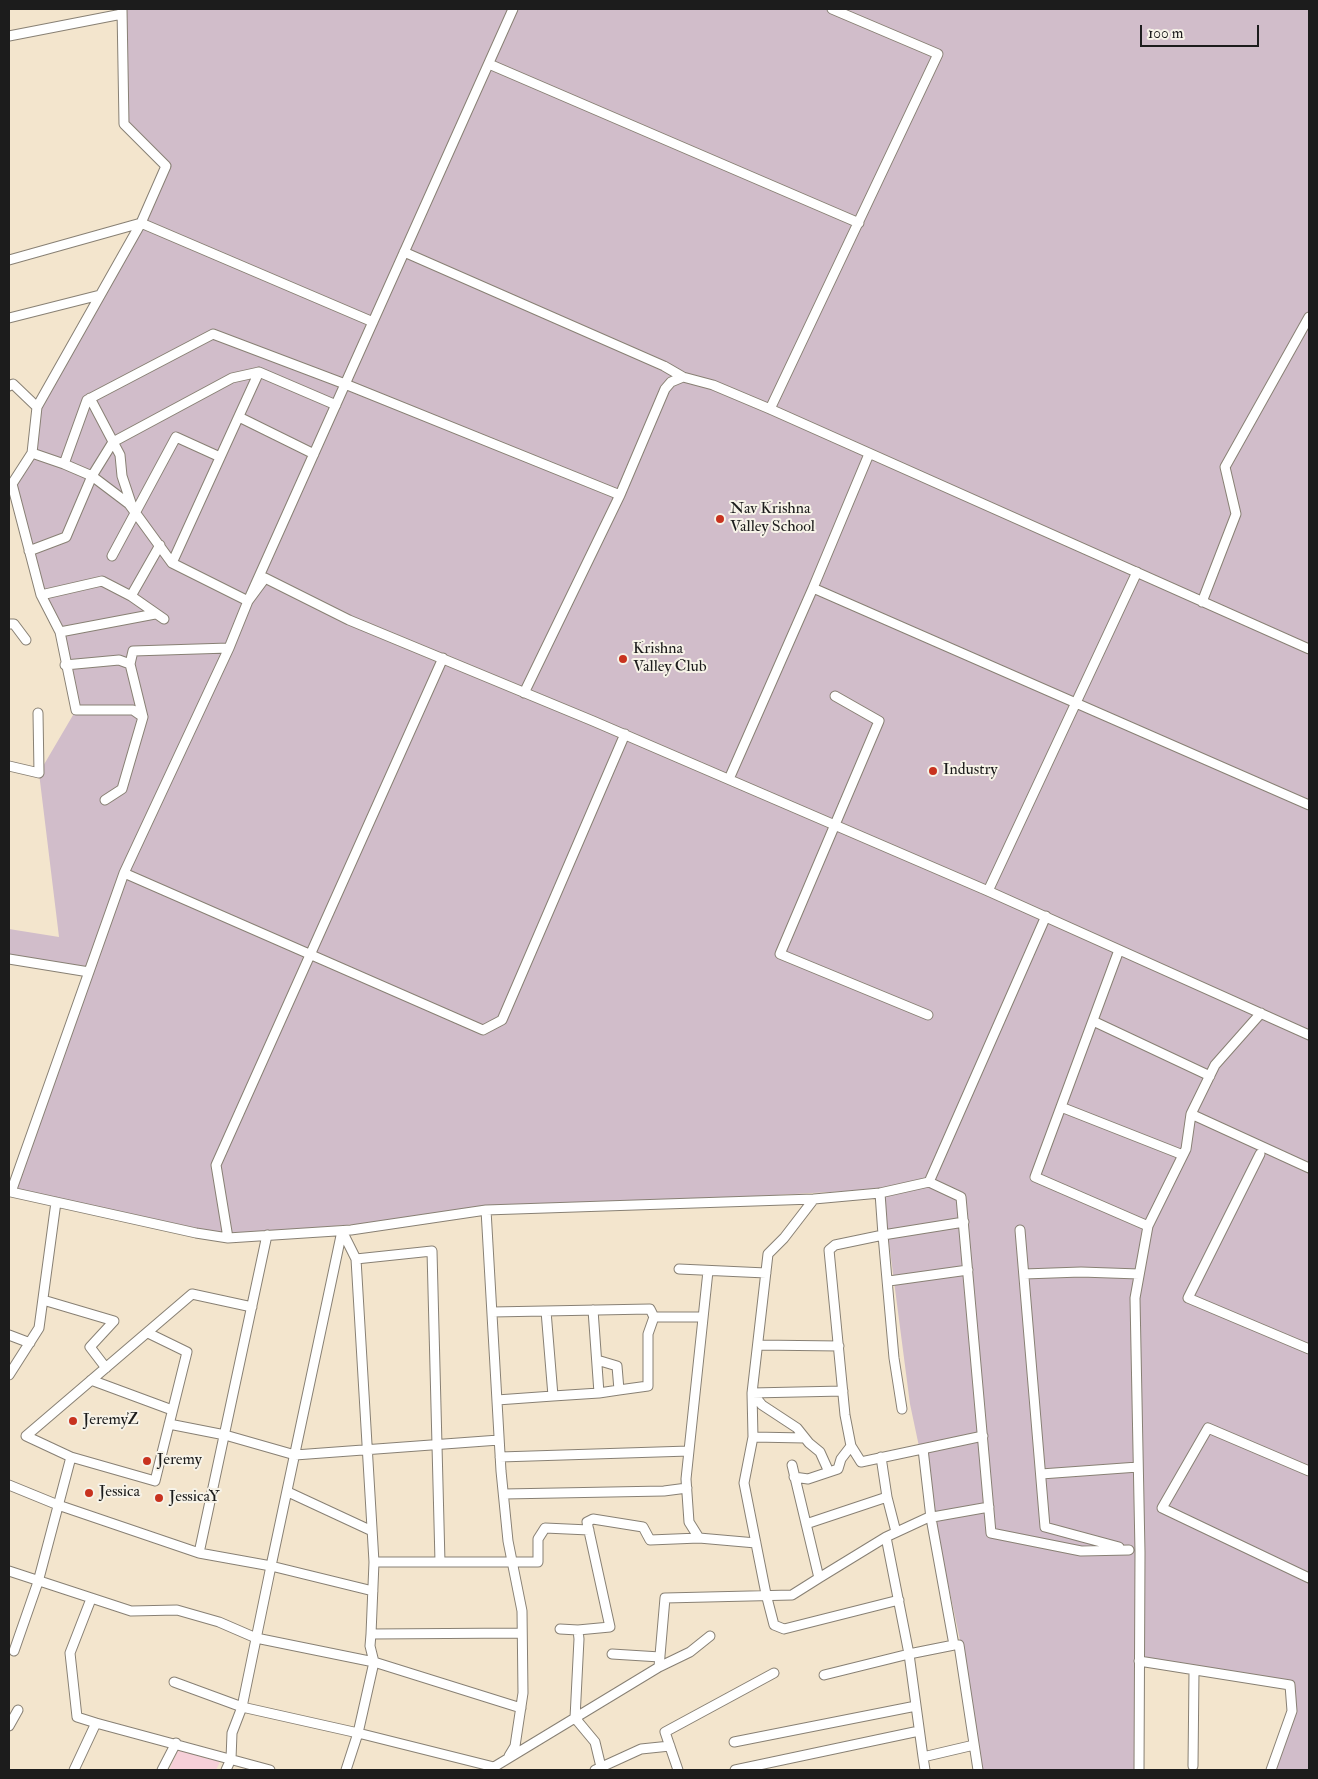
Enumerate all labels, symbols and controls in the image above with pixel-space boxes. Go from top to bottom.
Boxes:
scale bar [1143,15,1262,47]
text: 100 m [1148,24,1183,43]
place label: Nav Krishna Valley School [730,500,815,538]
marker: Nav Krishna Valley School [714,513,726,525]
place label: Krishna Valley Club [633,640,707,678]
marker: Krishna Valley Club [617,653,629,665]
place label: Industry [943,761,997,781]
marker: Industry [927,765,939,777]
place label: JeremyZ [83,1411,139,1431]
marker: JeremyZ [67,1415,79,1427]
place label: Jeremy [157,1451,202,1471]
marker: Jeremy [141,1455,153,1467]
place label: Jessica [99,1483,140,1503]
marker: Jessica [83,1487,95,1499]
place label: JessicaY [169,1488,220,1508]
marker: JessicaY [153,1492,165,1504]

